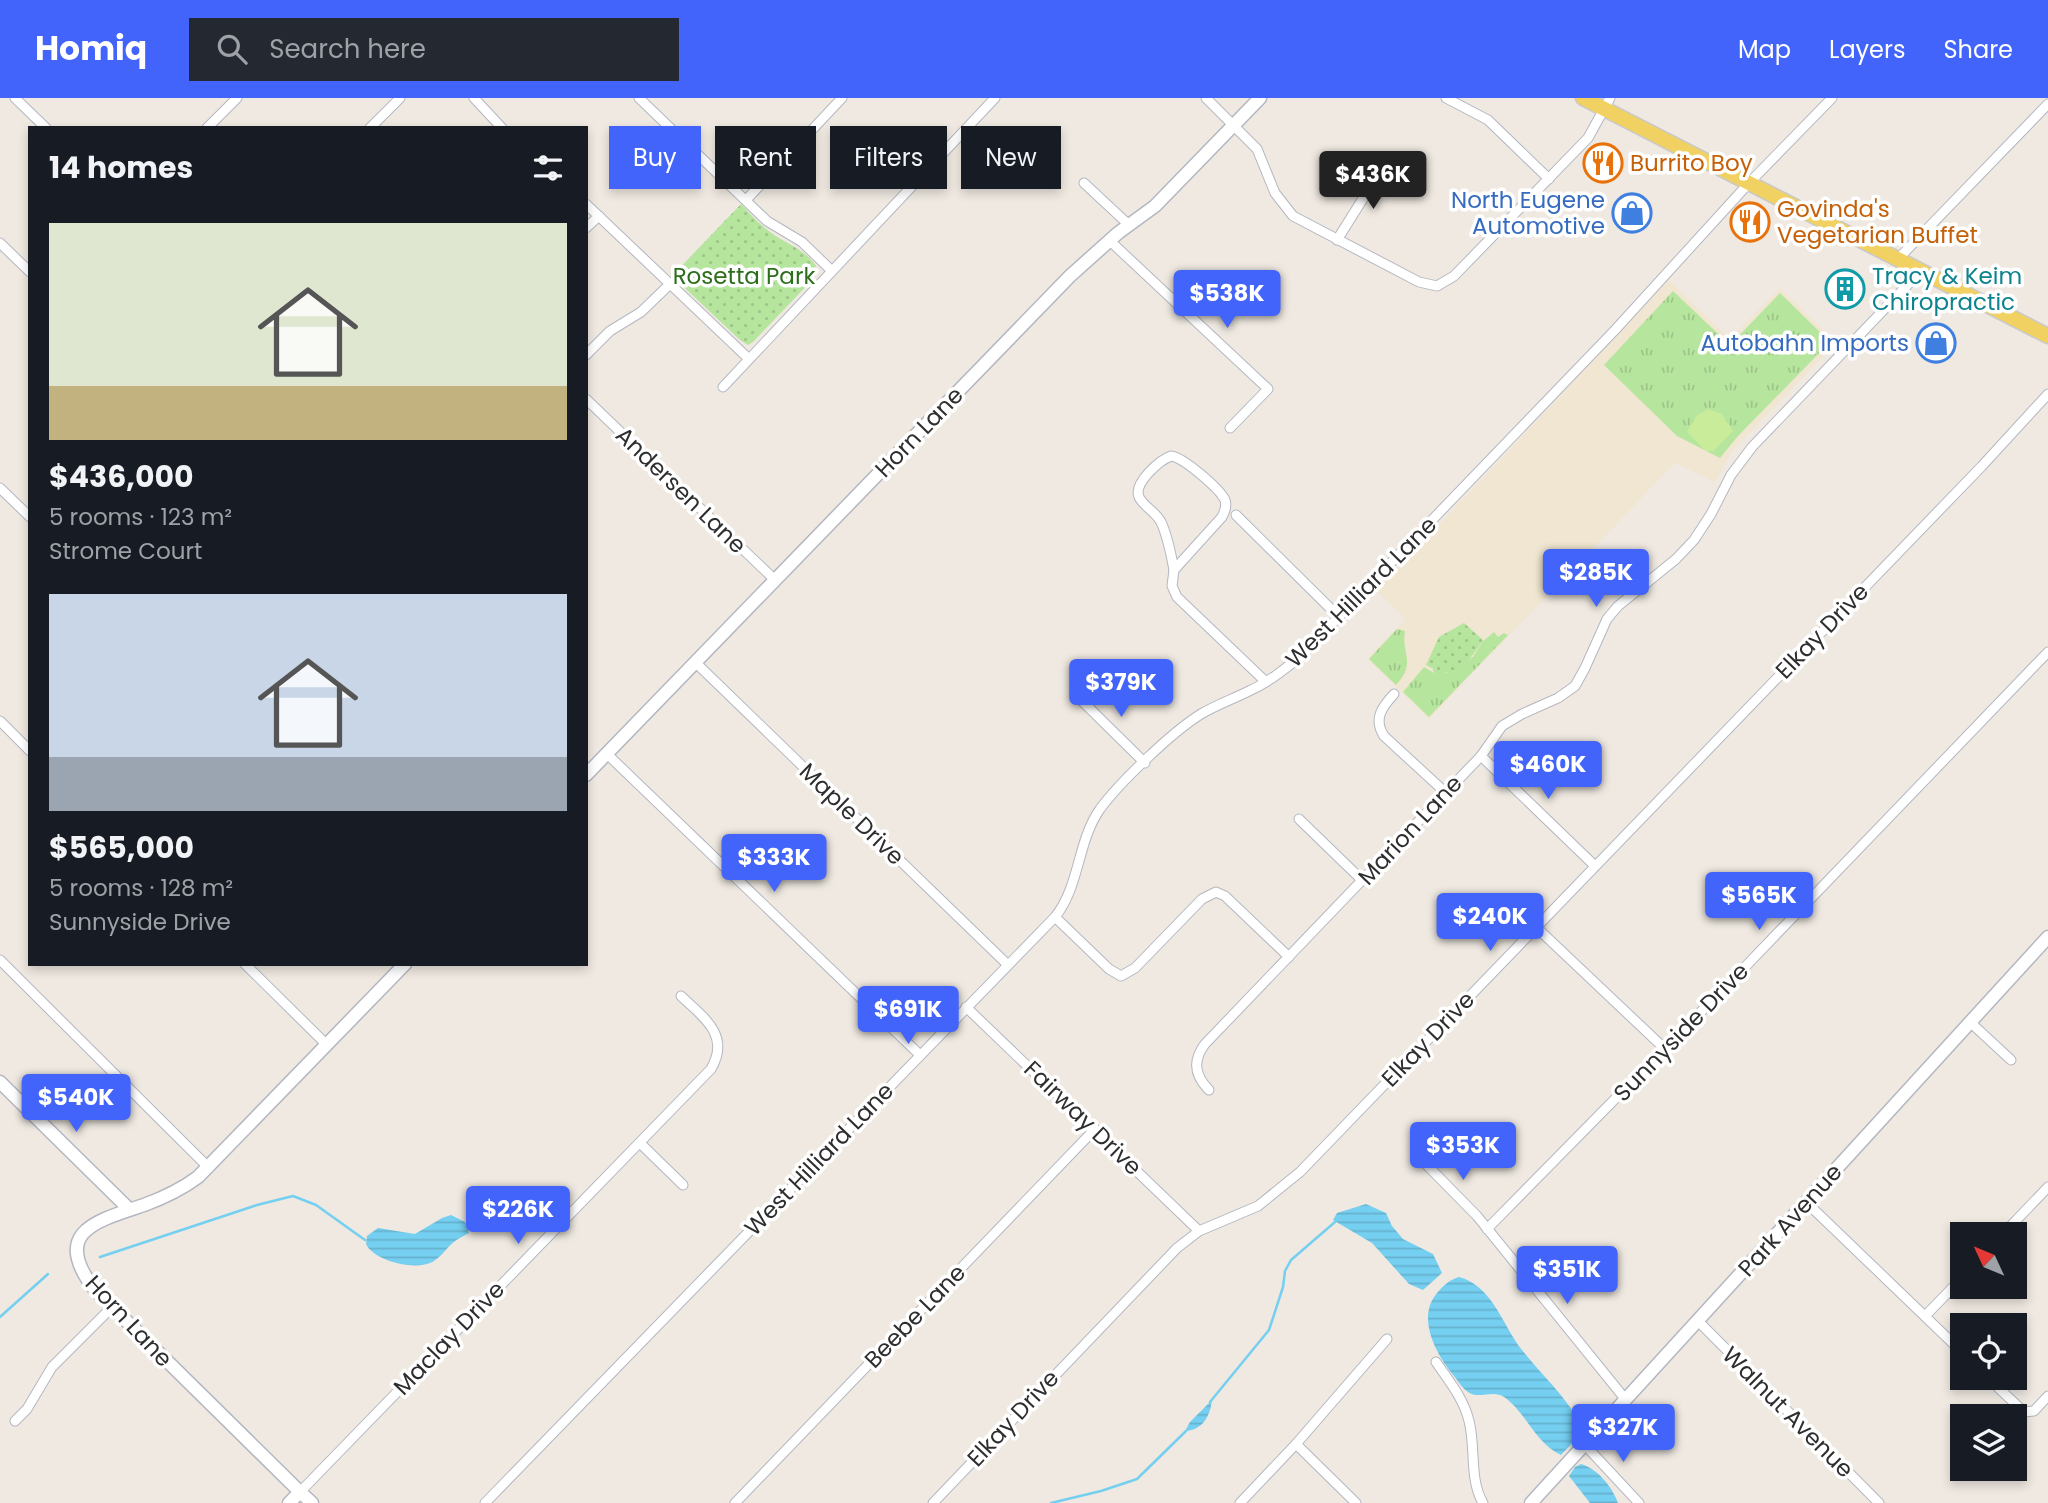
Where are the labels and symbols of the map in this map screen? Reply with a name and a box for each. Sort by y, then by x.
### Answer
restaurant icon: Burrito Boy [1582,142,1624,184]
place label: Burrito Boy [1630,147,1753,179]
pin: $436K [1324,152,1422,211]
place label: North Eugene Automotive [1451,184,1605,242]
shop icon: North Eugene Automotive [1611,192,1653,234]
place label: Govinda's Vegetarian Buffet [1777,193,1978,251]
restaurant icon: Govinda's Vegetarian Buffet [1729,201,1771,243]
park label: Rosetta Park [673,260,815,292]
place label: Tracy & Keim Chiropractic [1872,260,2022,318]
building icon: Tracy & Keim Chiropractic [1824,268,1866,310]
pin: $538K [1178,271,1276,330]
shop icon: Autobahn Imports [1915,322,1957,364]
place label: Autobahn Imports [1700,327,1909,359]
street label: Horn Lane [868,380,970,484]
street label: Andersen Lane [609,419,753,561]
street label: West Hilliard Lane [1278,509,1444,675]
pin: $285K [1547,550,1645,609]
street label: Elkay Drive [1768,576,1876,686]
pin: $379K [1072,660,1170,719]
pin: $460K [1499,742,1597,801]
street label: Maple Drive [792,756,912,872]
street label: Marion Lane [1351,768,1469,892]
pin: $333K [725,834,823,894]
pin: $565K [1710,872,1808,932]
pin: $240K [1441,894,1539,953]
street label: Sunnyside Drive [1606,955,1756,1109]
street label: Elkay Drive [1374,984,1482,1094]
pin: $691K [859,986,957,1046]
street label: Fairway Drive [1017,1054,1149,1182]
pin: $540K [27,1074,125,1134]
street label: West Hilliard Lane [737,1075,901,1243]
pin: $353K [1414,1122,1512,1182]
street label: Park Avenue [1731,1157,1849,1283]
pin: $226K [469,1186,567,1246]
north arrow [1950,1222,2026,1298]
pin: $351K [1518,1246,1616,1306]
street label: Beebe Lane [857,1257,973,1375]
street label: Horn Lane [78,1268,180,1374]
street label: Maclay Drive [386,1274,512,1402]
street label: Walnut Avenue [1715,1339,1861,1485]
street label: Elkay Drive [960,1363,1066,1473]
pin: $327K [1574,1404,1672,1464]

